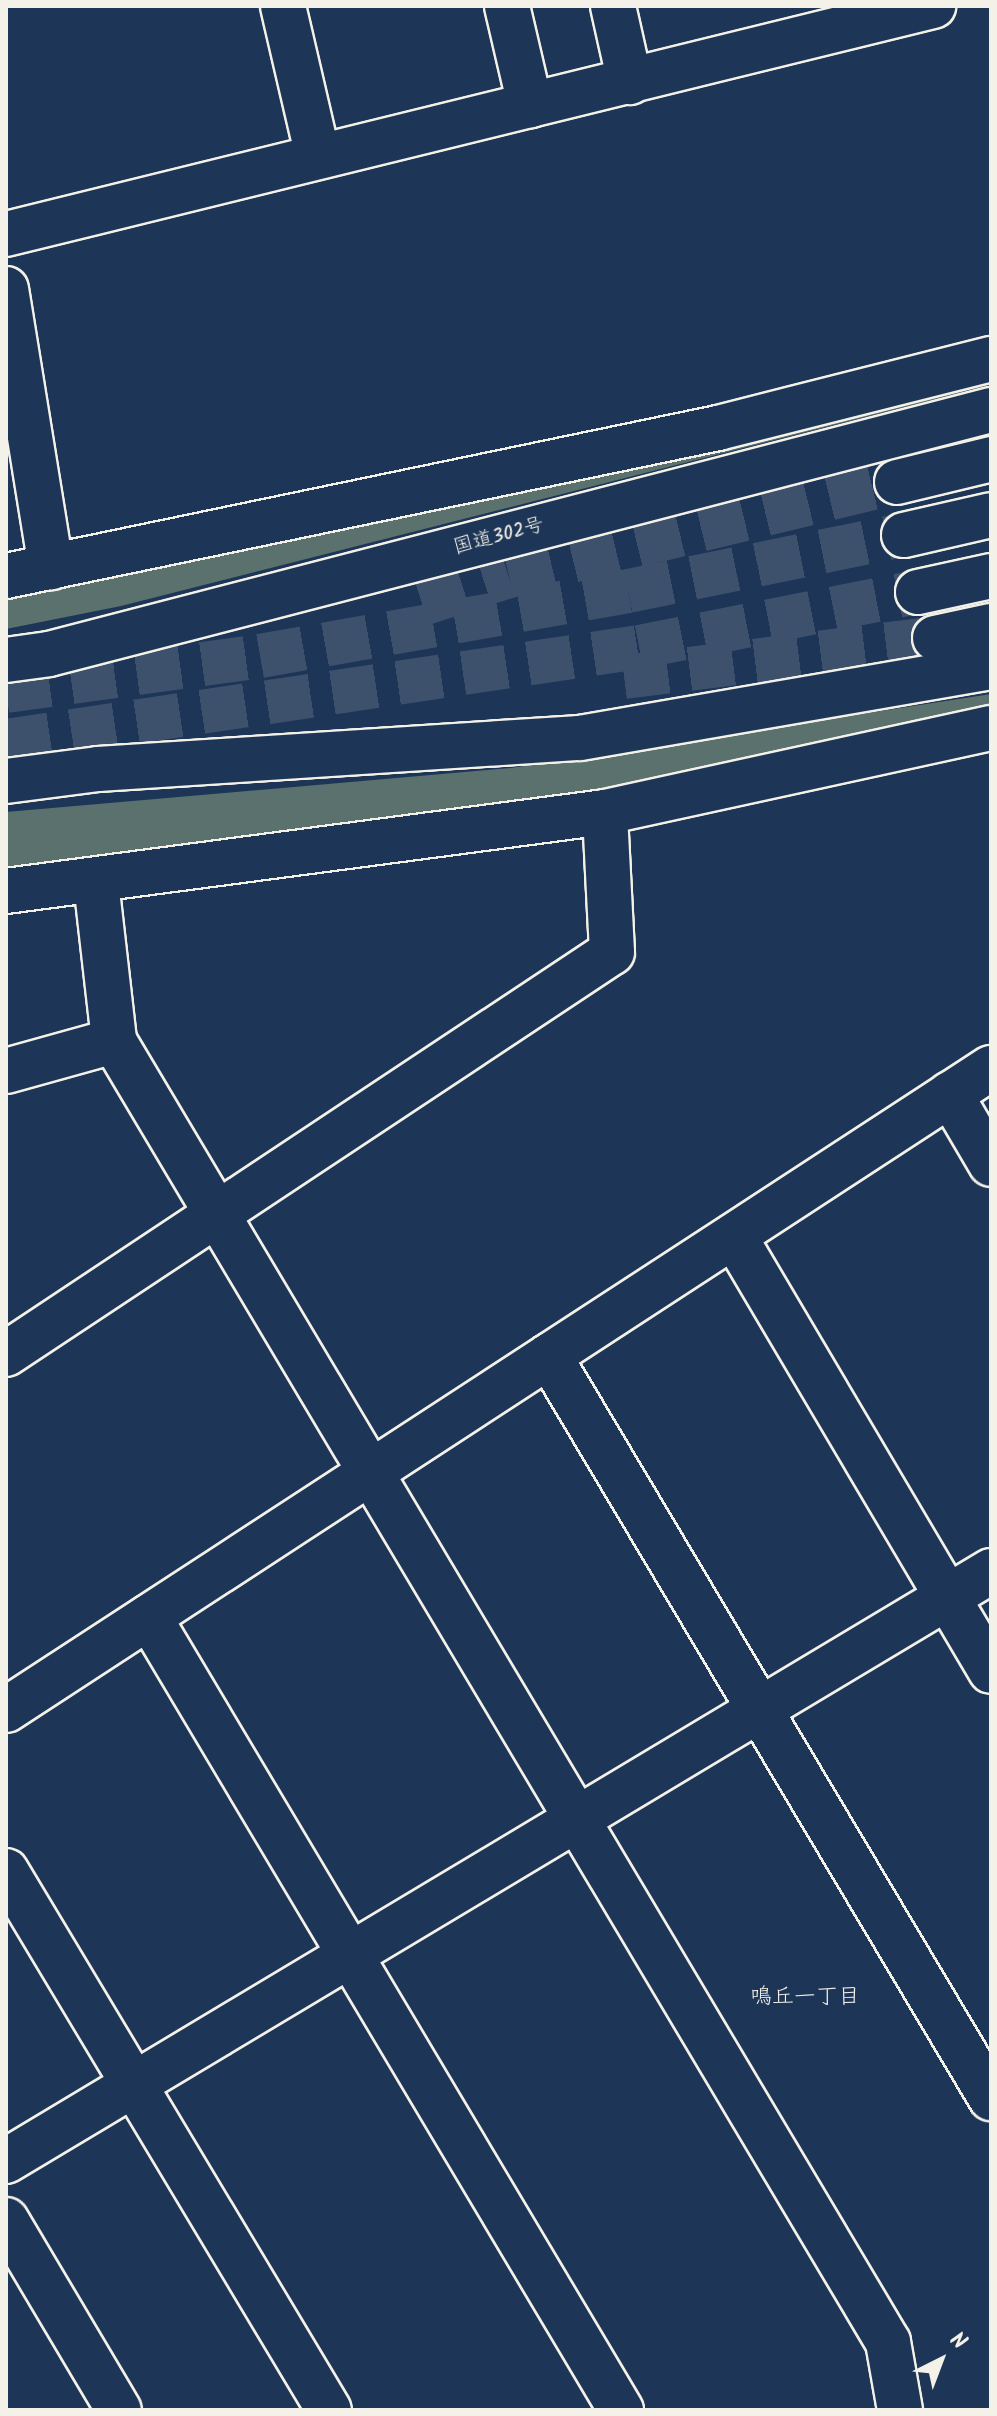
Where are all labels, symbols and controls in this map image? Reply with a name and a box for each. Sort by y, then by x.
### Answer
street label: 国道302号 [451,513,547,561]
district label: 鳴丘一丁目 [750,1985,860,2011]
north arrow [901,2320,981,2400]
text: N [941,2324,974,2359]

